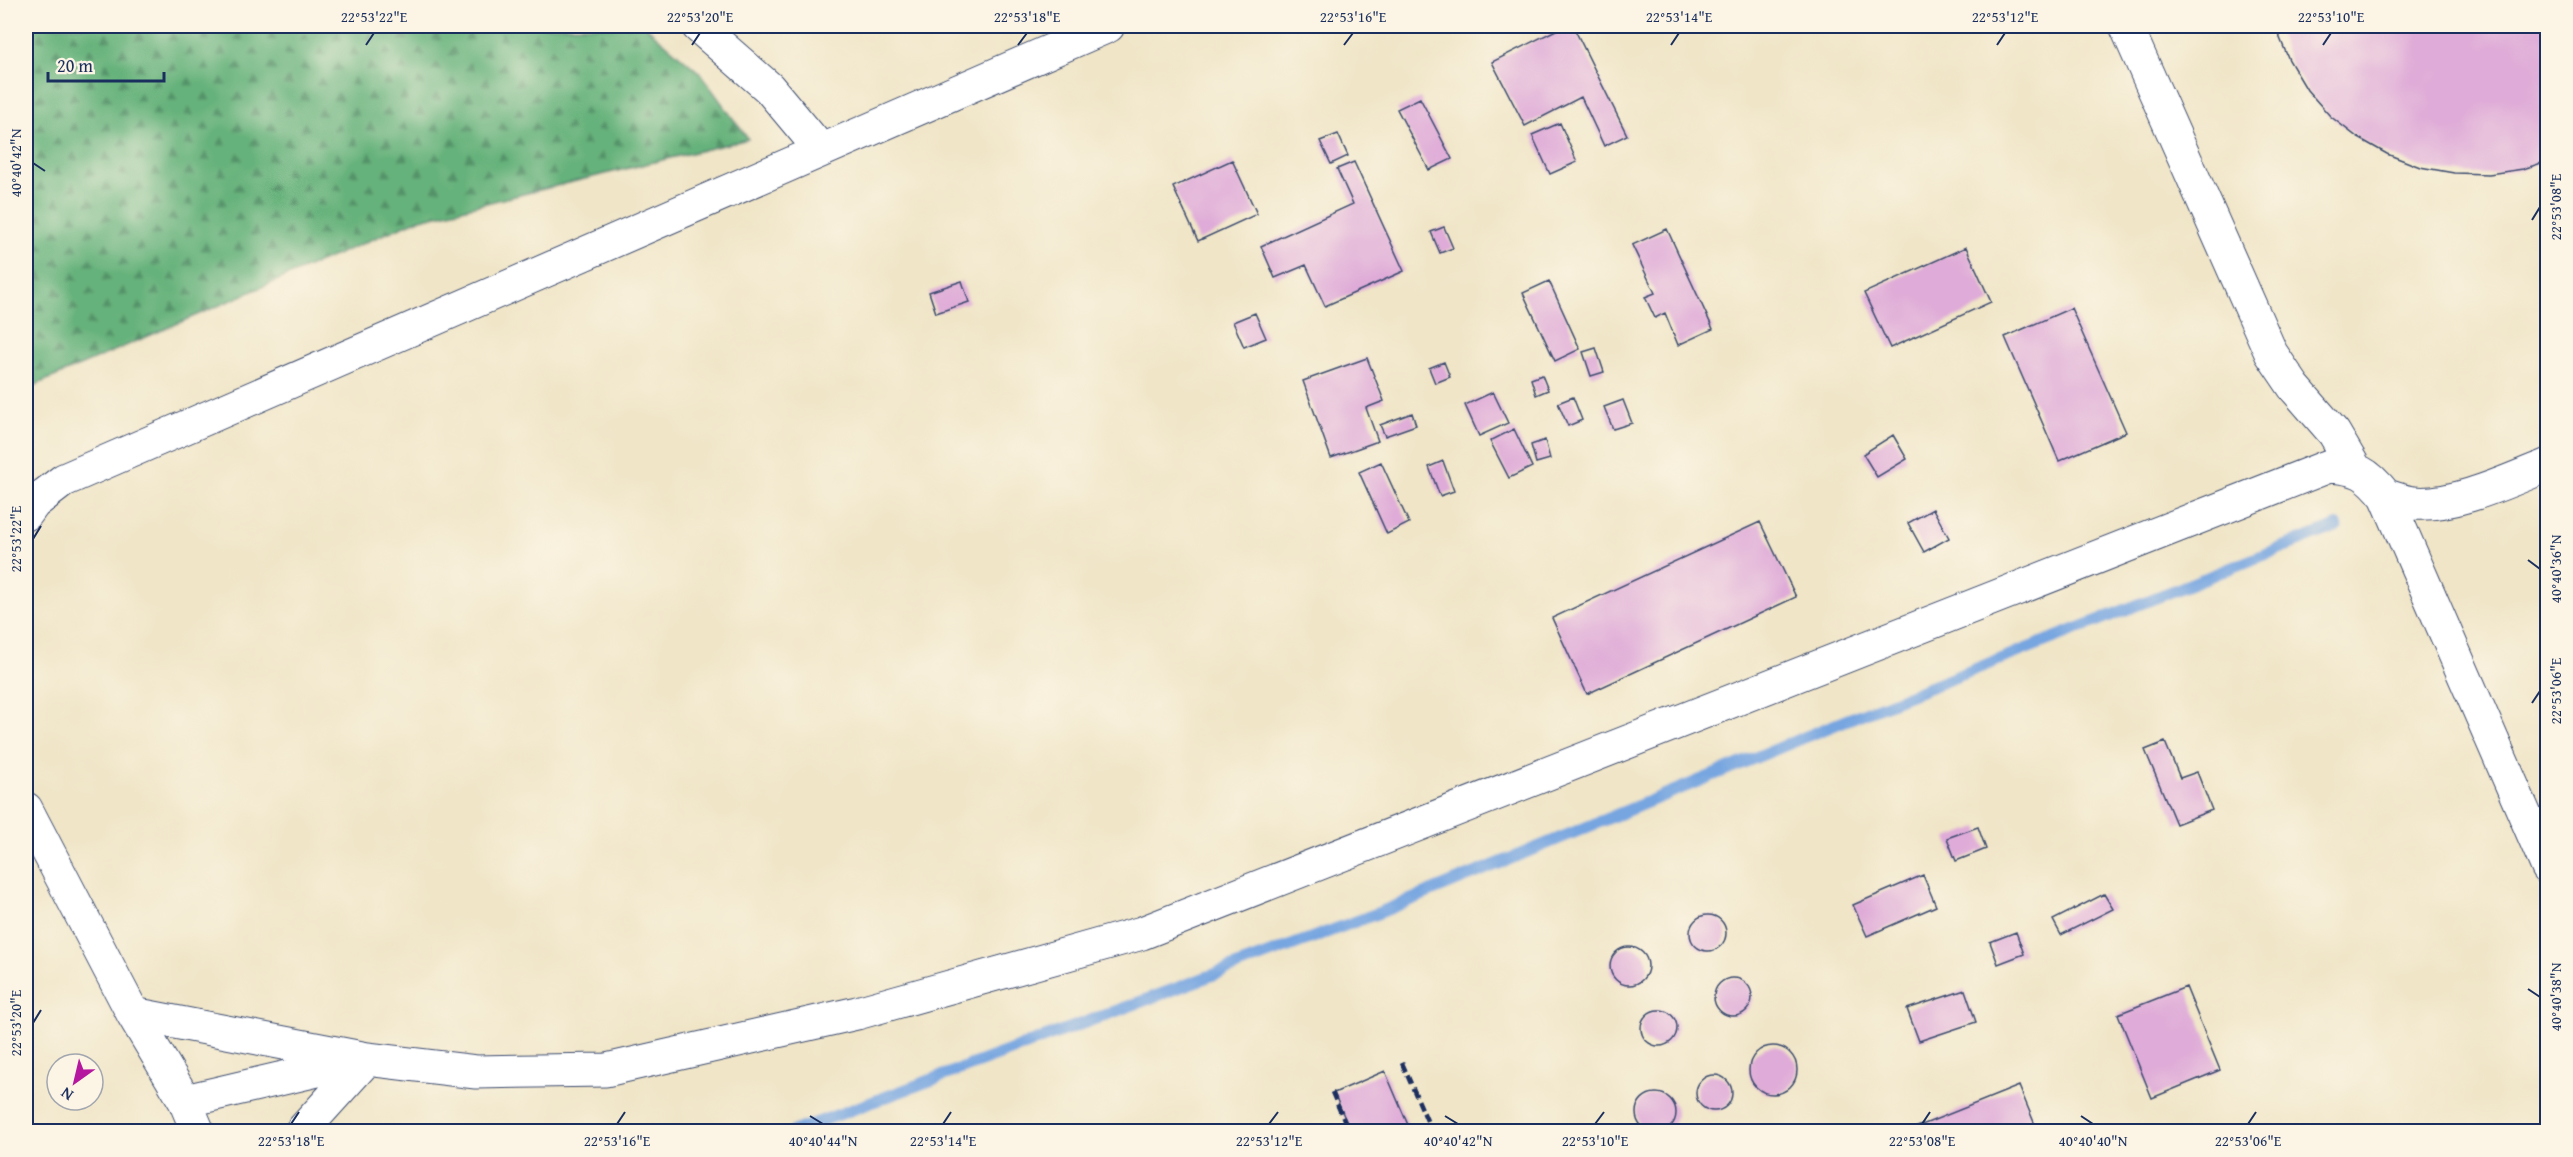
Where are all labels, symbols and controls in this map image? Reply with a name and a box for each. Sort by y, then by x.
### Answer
text: 22°53'22"E [341,6,408,27]
text: 22°53'20"E [667,6,734,27]
text: 22°53'18"E [994,6,1061,27]
text: 22°53'16"E [1320,6,1387,27]
text: 22°53'14"E [1646,6,1713,27]
text: 22°53'12"E [1972,6,2039,27]
text: 22°53'10"E [2298,6,2365,27]
scale bar [48,45,164,83]
text: 20 m [57,52,93,79]
text: 40°40'42"N [5,128,26,197]
text: 22°53'08"E [2545,173,2566,240]
text: 22°53'22"E [5,505,26,572]
text: 40°40'36"N [2545,534,2566,603]
text: 22°53'06"E [2545,657,2566,724]
text: 40°40'38"N [2545,962,2566,1031]
text: 22°53'20"E [5,989,26,1056]
north arrow [45,1052,105,1112]
text: N [55,1081,78,1107]
text: 22°53'18"E [258,1130,325,1151]
text: 22°53'16"E [584,1130,651,1151]
text: 40°40'44"N [789,1130,858,1151]
text: 22°53'14"E [910,1130,977,1151]
text: 22°53'12"E [1236,1130,1303,1151]
text: 40°40'42"N [1424,1130,1493,1151]
text: 22°53'10"E [1562,1130,1629,1151]
text: 22°53'08"E [1889,1130,1956,1151]
text: 40°40'40"N [2059,1130,2128,1151]
text: 22°53'06"E [2215,1130,2282,1151]

